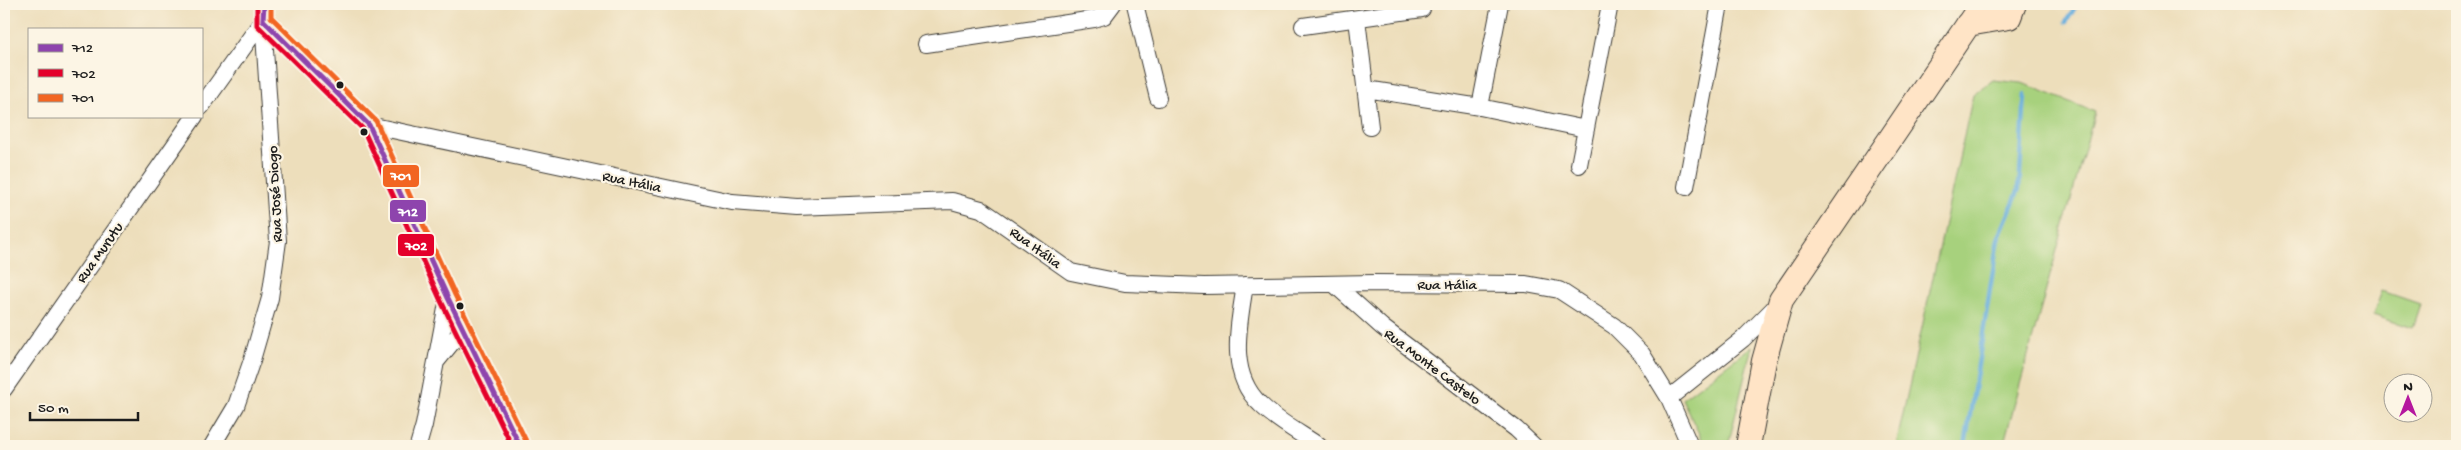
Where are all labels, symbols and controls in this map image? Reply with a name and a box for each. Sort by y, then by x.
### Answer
legend [28,28,202,118]
text: 712 [71,40,93,58]
text: 702 [71,66,96,84]
unlabelled marker [335,80,345,90]
text: 701 [71,90,94,108]
unlabelled marker [359,127,369,137]
street label: Rua José Diogo [264,145,288,243]
line badge: 701 [382,164,420,188]
street label: Rua Itália [601,168,663,198]
text: 701 [390,169,412,186]
line badge: 712 [389,199,427,223]
text: 712 [397,205,418,222]
street label: Rua Murutu [73,219,128,287]
street label: Rua Itália [1005,224,1065,274]
line badge: 702 [397,233,435,257]
text: 702 [404,239,427,256]
street label: Rua Itália [1417,277,1478,295]
unlabelled marker [455,301,465,311]
street label: Rua Monte Castelo [1380,325,1484,410]
north arrow [2384,372,2434,422]
text: N [2403,379,2413,396]
scale bar [30,390,138,422]
text: 50 m [38,400,69,418]

